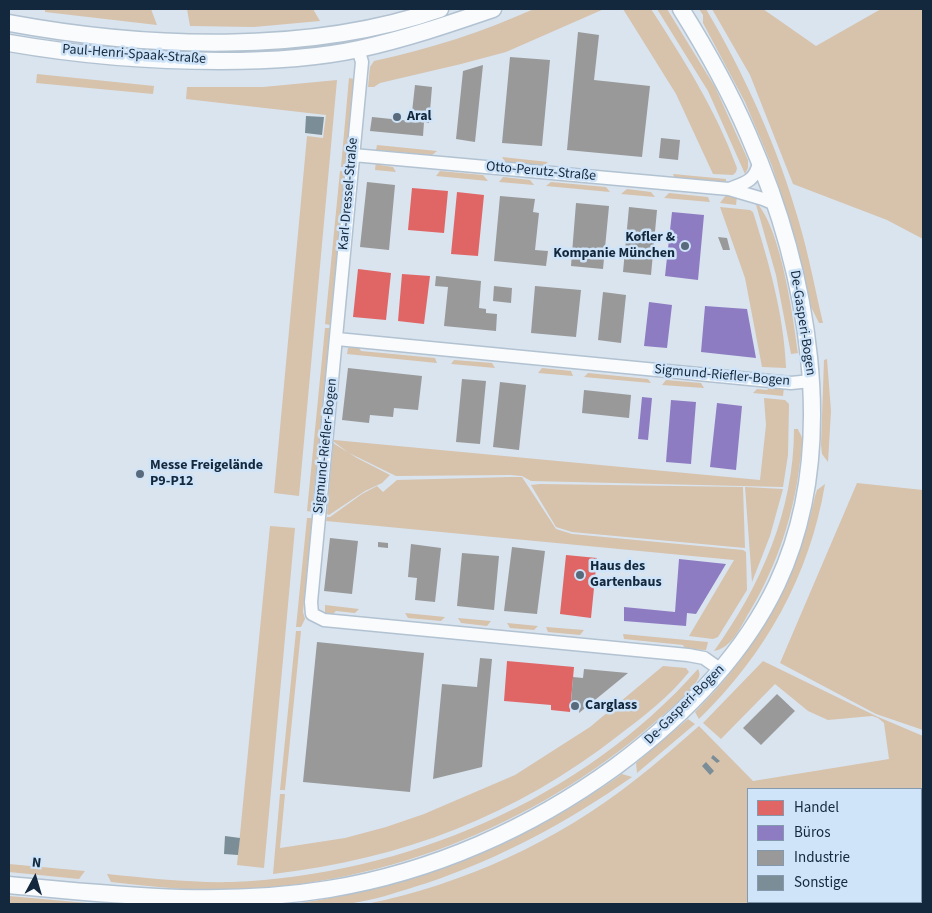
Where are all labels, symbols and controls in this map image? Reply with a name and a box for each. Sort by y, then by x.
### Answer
street label: Paul-Henri-Spaak-Straße [62,42,206,68]
place label: Aral [407,109,432,125]
marker: Aral [391,111,403,123]
street label: Karl-Dressel-Straße [336,137,362,251]
street label: Otto-Perutz-Straße [485,159,597,185]
place label: Kofler & Kompanie München [553,230,675,262]
marker: Kofler & Kompanie München [679,240,691,252]
street label: De-Gasperi-Bogen [785,269,819,377]
street label: Sigmund-Riefler-Bogen [653,362,791,390]
street label: Sigmund-Riefler-Bogen [311,377,341,515]
place label: Messe Freigelände P9-P12 [150,458,263,491]
marker: Messe Freigelände P9-P12 [134,468,146,480]
place label: Haus des Gartenbaus [590,559,662,592]
marker: Haus des Gartenbaus [574,569,586,581]
street label: De-Gasperi-Bogen [641,661,729,749]
place label: Carglass [585,698,637,714]
marker: Carglass [569,700,581,712]
legend [747,788,922,903]
text: Handel [794,797,839,818]
text: Büros [794,822,830,843]
text: Industrie [794,847,850,868]
north arrow [10,853,60,903]
text: N [31,853,42,874]
text: Sonstige [794,872,848,893]

